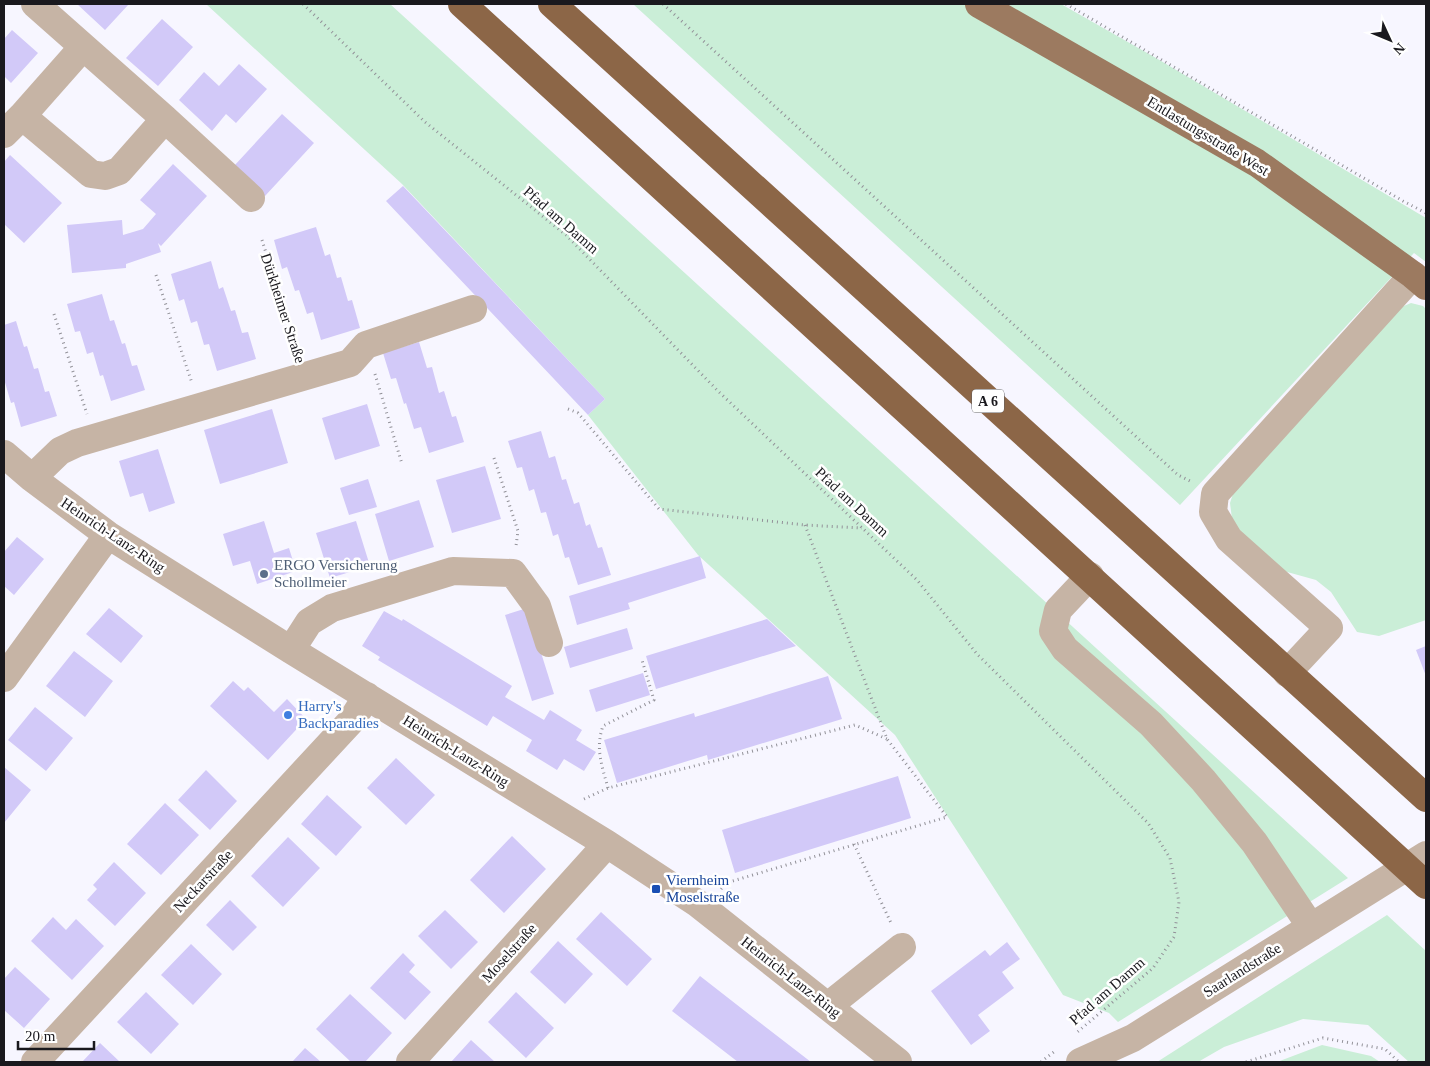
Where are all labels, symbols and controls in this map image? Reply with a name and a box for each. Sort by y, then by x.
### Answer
north arrow [1365,15,1415,65]
text: N [1390,40,1408,58]
street label: Entlastungsstraße West [1144,93,1272,179]
street label: Pfad am Damm [520,183,602,257]
street label: Dürkheimer Straße [258,251,308,365]
road number: A 6 [972,390,1004,412]
street label: Pfad am Damm [812,464,892,540]
street label: Heinrich-Lanz-Ring [58,494,168,576]
place label: ERGO Versicherung Schollmeier [274,557,398,590]
marker: ERGO Versicherung Schollmeier [258,568,270,580]
place label: Harry's Backparadies [298,698,379,731]
marker: Harry's Backparadies [282,709,294,721]
street label: Heinrich-Lanz-Ring [400,712,512,790]
street label: Neckarstraße [170,846,236,915]
place label: Viernheim Moselstraße [666,872,740,905]
marker: Viernheim Moselstraße [650,883,662,895]
street label: Moselstraße [479,920,540,986]
street label: Heinrich-Lanz-Ring [738,933,844,1021]
street label: Saarlandstraße [1200,940,1284,1000]
street label: Pfad am Damm [1066,954,1148,1028]
scale bar [18,1018,94,1050]
text: 20 m [25,1028,56,1044]

